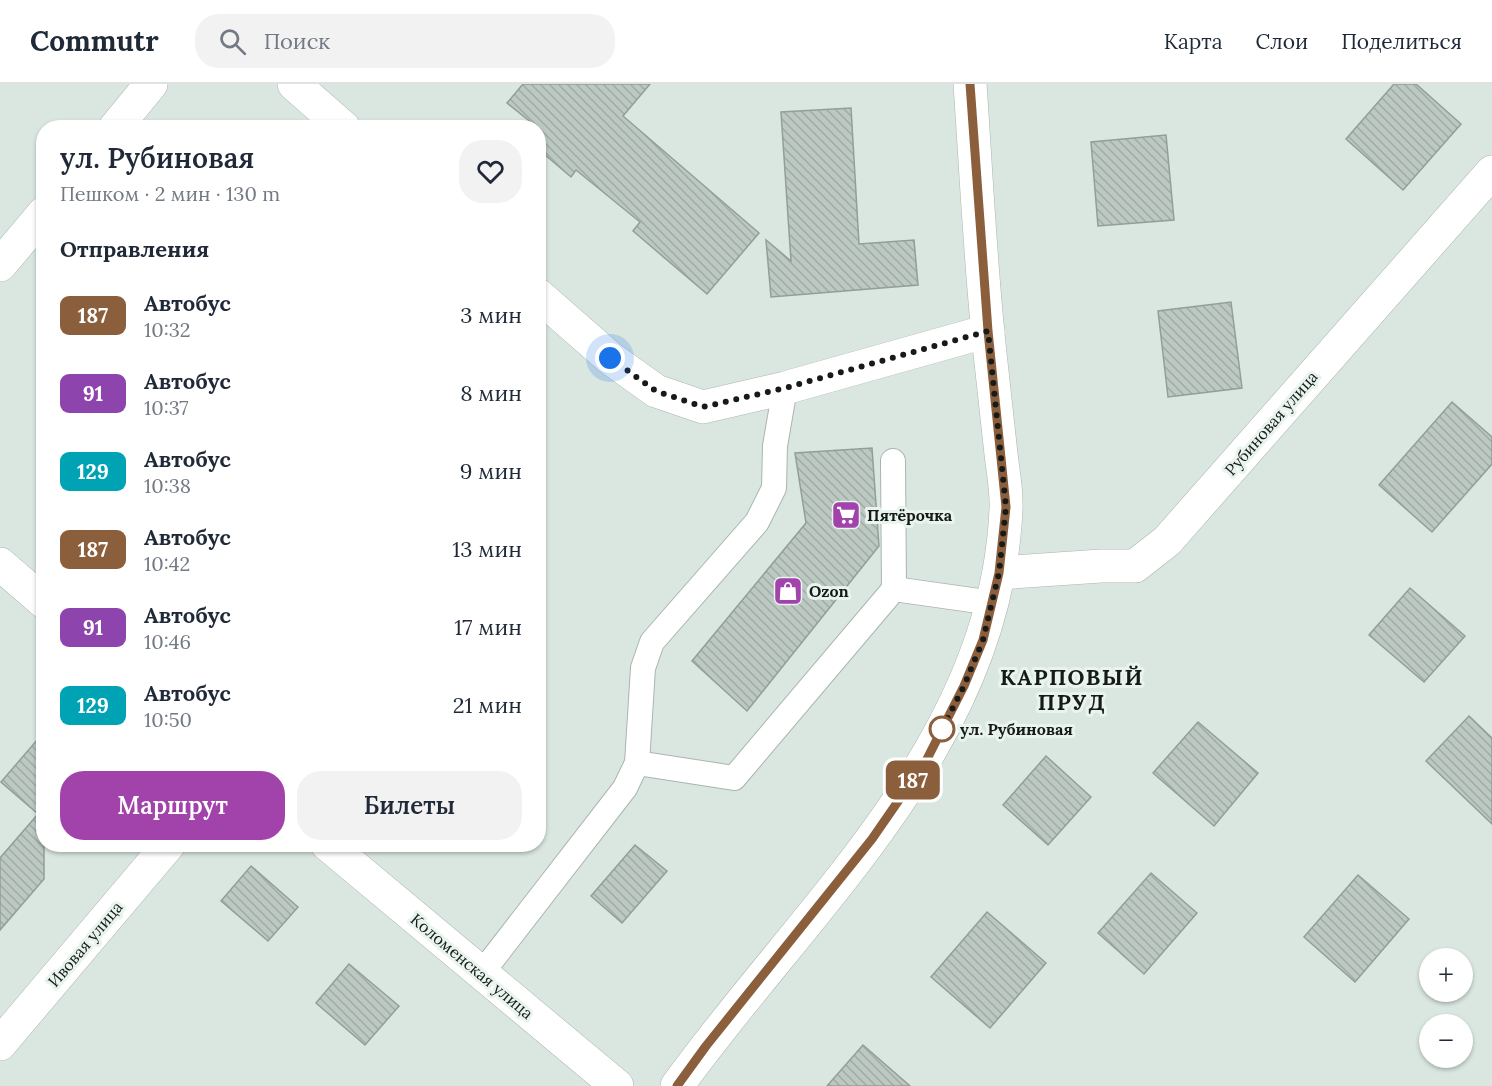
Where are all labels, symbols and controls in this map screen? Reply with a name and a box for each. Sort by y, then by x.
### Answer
search box [195,14,615,68]
text: Commutr [30,23,159,59]
icon: search [216,25,249,58]
text: Поиск [264,27,330,55]
text: Карта [1164,28,1223,55]
text: Слои [1256,28,1308,55]
text: Поделиться [1341,28,1462,55]
text: ул. Рубиновая [60,140,254,176]
button: heart [459,140,522,203]
text: Пешком · 2 мин · 130 m [60,181,280,206]
text: Отправления [60,235,209,263]
text: Автобус [144,289,231,317]
text: 3 мин [460,301,522,329]
text: 187 [78,302,108,329]
text: 10:32 [144,317,191,342]
your location [595,343,625,373]
text: Автобус [144,367,231,395]
street label: Рубиновая улица [1220,367,1322,479]
text: 8 мин [460,379,522,407]
text: 91 [83,380,103,407]
text: 10:37 [144,395,189,420]
text: Автобус [144,445,231,473]
text: 9 мин [460,457,522,485]
text: 129 [77,458,109,485]
text: 10:38 [144,473,191,498]
supermarket icon: Пятёрочка [830,499,862,531]
place label: Пятёрочка [867,505,953,525]
text: Автобус [144,523,231,551]
text: 13 мин [452,535,522,563]
text: 187 [78,536,108,563]
text: 10:42 [144,551,190,576]
shop icon: Ozon [772,575,804,607]
place label: Ozon [809,581,849,601]
text: Автобус [144,601,231,629]
text: 17 мин [454,613,522,641]
text: 91 [83,614,103,641]
text: 10:46 [144,629,191,654]
district label: КАРПОВЫЙ ПРУД [1000,663,1144,716]
text: Автобус [144,679,231,707]
text: 21 мин [453,691,522,719]
text: 129 [77,692,109,719]
text: 10:50 [144,707,192,732]
marker: ул. Рубиновая [929,716,955,742]
place label: ул. Рубиновая [960,719,1073,739]
line badge: 187 [878,760,948,800]
text: 187 [898,767,928,794]
button: Маршрут [60,771,285,840]
button: Билеты [297,771,522,840]
street label: Ивовая улица [43,897,127,991]
street label: Коломенская улица [407,909,537,1023]
map controls [1419,948,1473,1068]
button: + [1419,948,1473,1002]
button: − [1419,1014,1473,1068]

